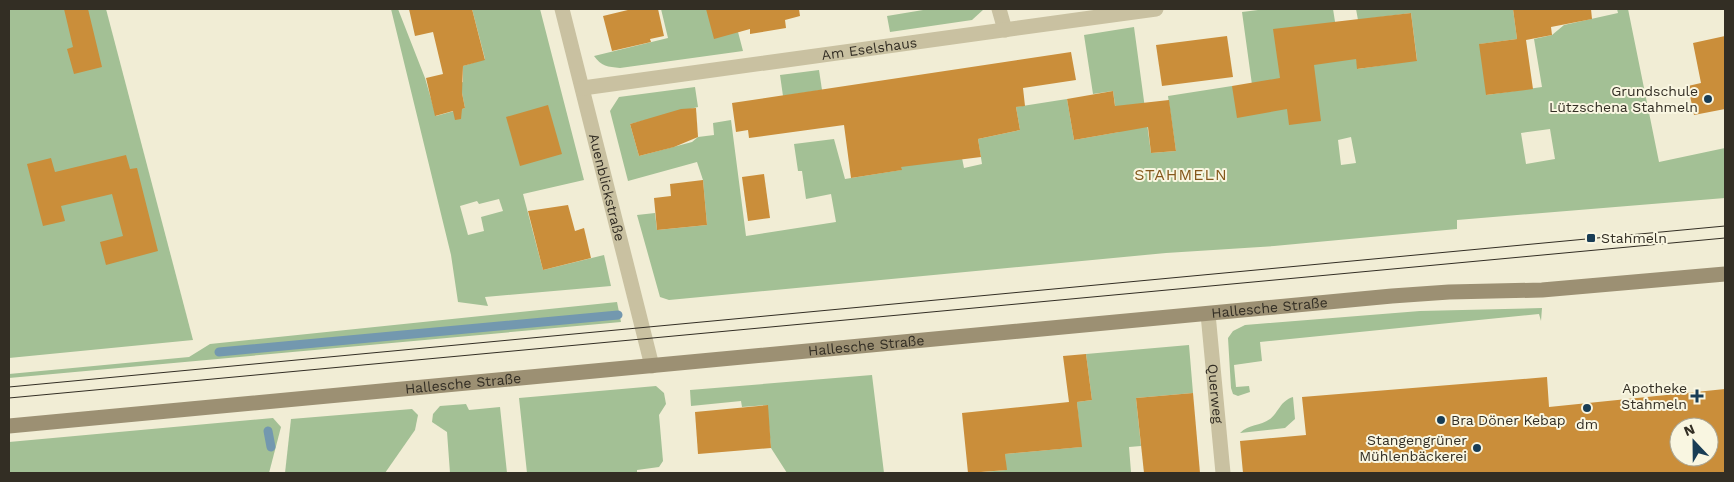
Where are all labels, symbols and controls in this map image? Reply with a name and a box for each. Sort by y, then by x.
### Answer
street label: Am Eselshaus [821,34,918,63]
place label: Grundschule Lützschena Stahmeln [1549,83,1698,115]
marker: Grundschule Lützschena Stahmeln [1702,93,1714,105]
street label: Auenblickstraße [586,132,628,243]
district label: STAHMELN [1134,165,1228,184]
place label: Stahmeln [1601,230,1667,246]
marker: Stahmeln [1585,232,1597,244]
street label: Hallesche Straße [1211,294,1328,321]
street label: Hallesche Straße [807,332,925,359]
street label: Querweg [1205,363,1226,425]
street label: Hallesche Straße [404,370,522,397]
place label: Apotheke Stahmeln [1621,380,1687,412]
marker: Apotheke Stahmeln [1691,390,1703,402]
marker: dm [1581,402,1593,414]
place label: Bra Döner Kebap [1451,412,1566,428]
marker: Bra Döner Kebap [1435,414,1447,426]
place label: dm [1576,416,1598,432]
north arrow [1669,417,1719,467]
text: N [1681,421,1697,439]
place label: Stangengrüner Mühlenbäckerei [1359,432,1467,464]
marker: Stangengrüner Mühlenbäckerei [1471,442,1483,454]

